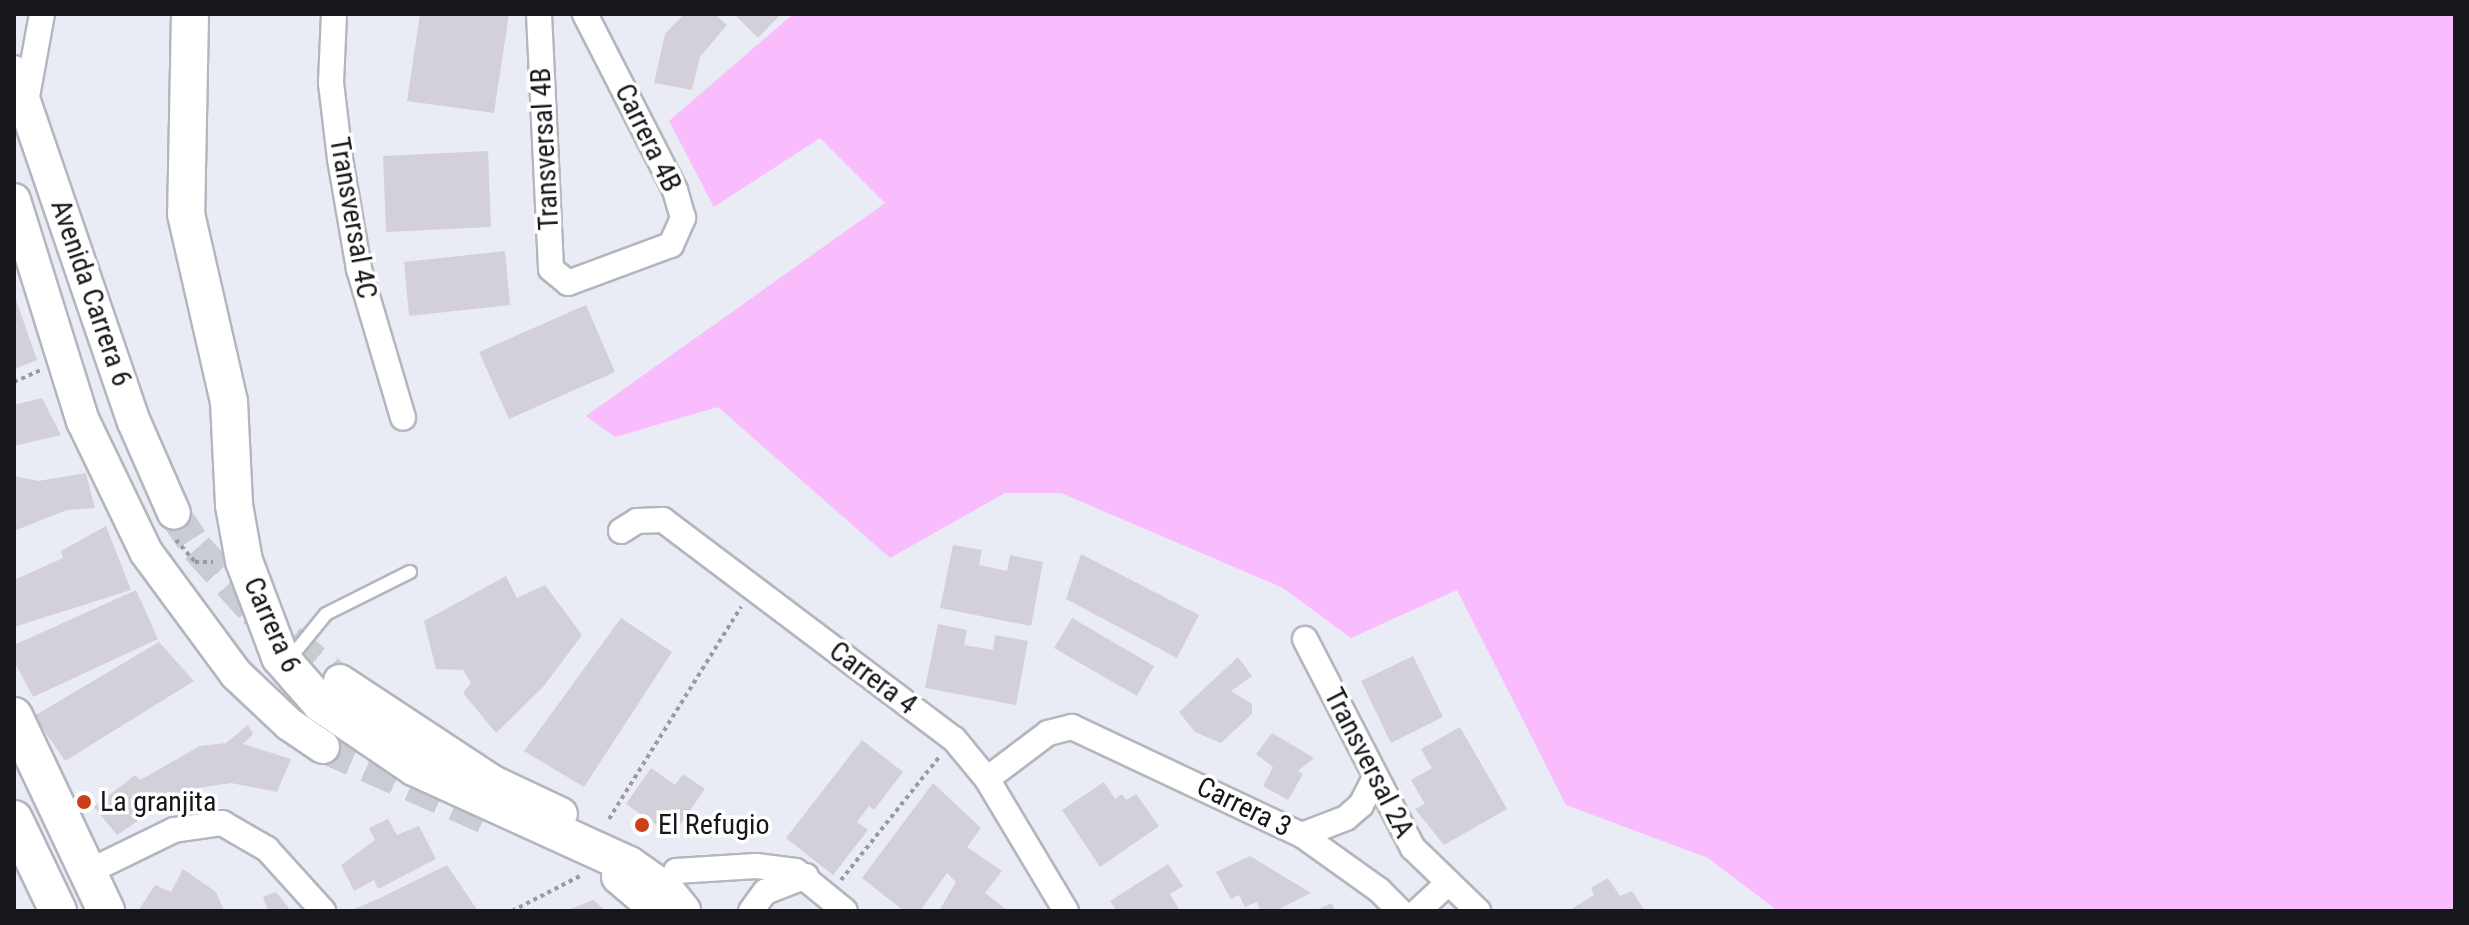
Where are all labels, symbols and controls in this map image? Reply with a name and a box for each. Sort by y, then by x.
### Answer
street label: Transversal 4B [524,67,566,231]
street label: Carrera 4B [607,78,689,198]
street label: Transversal 4C [322,135,384,301]
street label: Avenida Carrera 6 [43,195,139,391]
street label: Carrera 6 [236,572,308,678]
street label: Carrera 4 [823,634,923,722]
street label: Transversal 2A [1317,682,1421,844]
street label: Carrera 3 [1191,770,1297,844]
place label: La granjita [100,785,216,819]
marker: La granjita [75,793,93,811]
place label: El Refugio [658,808,769,842]
marker: El Refugio [633,816,651,834]

